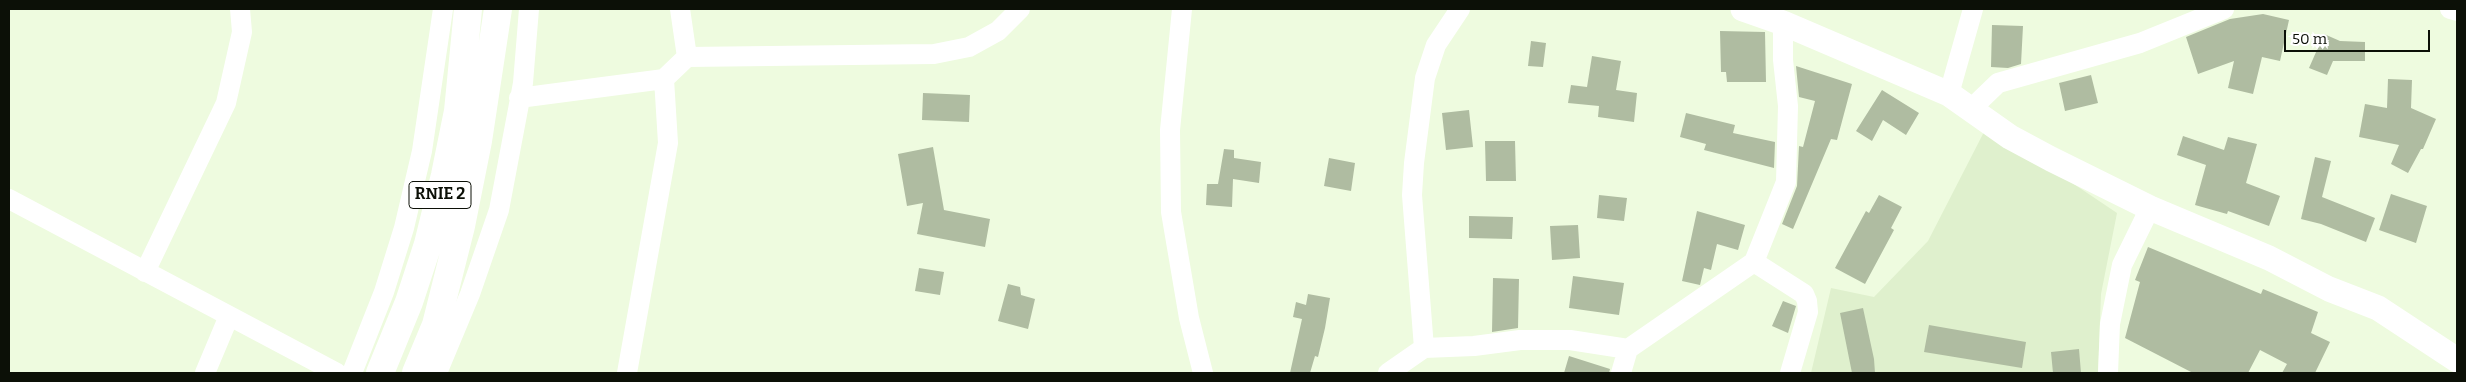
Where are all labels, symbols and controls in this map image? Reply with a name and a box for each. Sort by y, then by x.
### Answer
scale bar [2286,20,2432,52]
text: 50 m [2292,30,2327,48]
road number: RNIE 2 [409,182,471,208]

